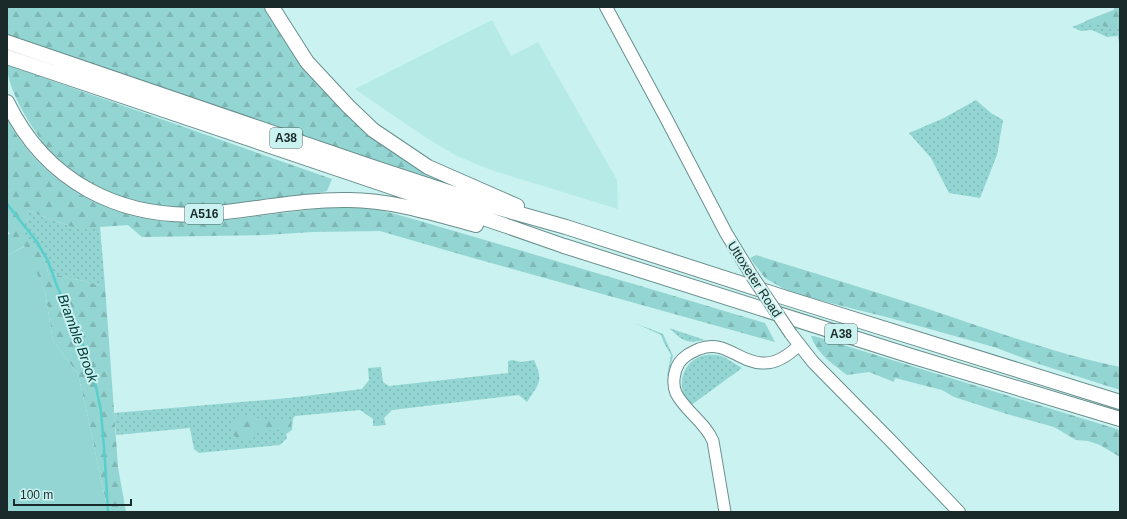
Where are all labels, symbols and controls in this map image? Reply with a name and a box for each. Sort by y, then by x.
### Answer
road number: A38 [270,128,302,148]
road number: A516 [185,204,223,224]
street label: Uttoxeter Road [724,239,785,320]
water label: Bramble Brook [55,292,102,385]
road number: A38 [825,324,857,344]
scale bar [14,481,131,507]
text: 100 m [20,488,53,502]

